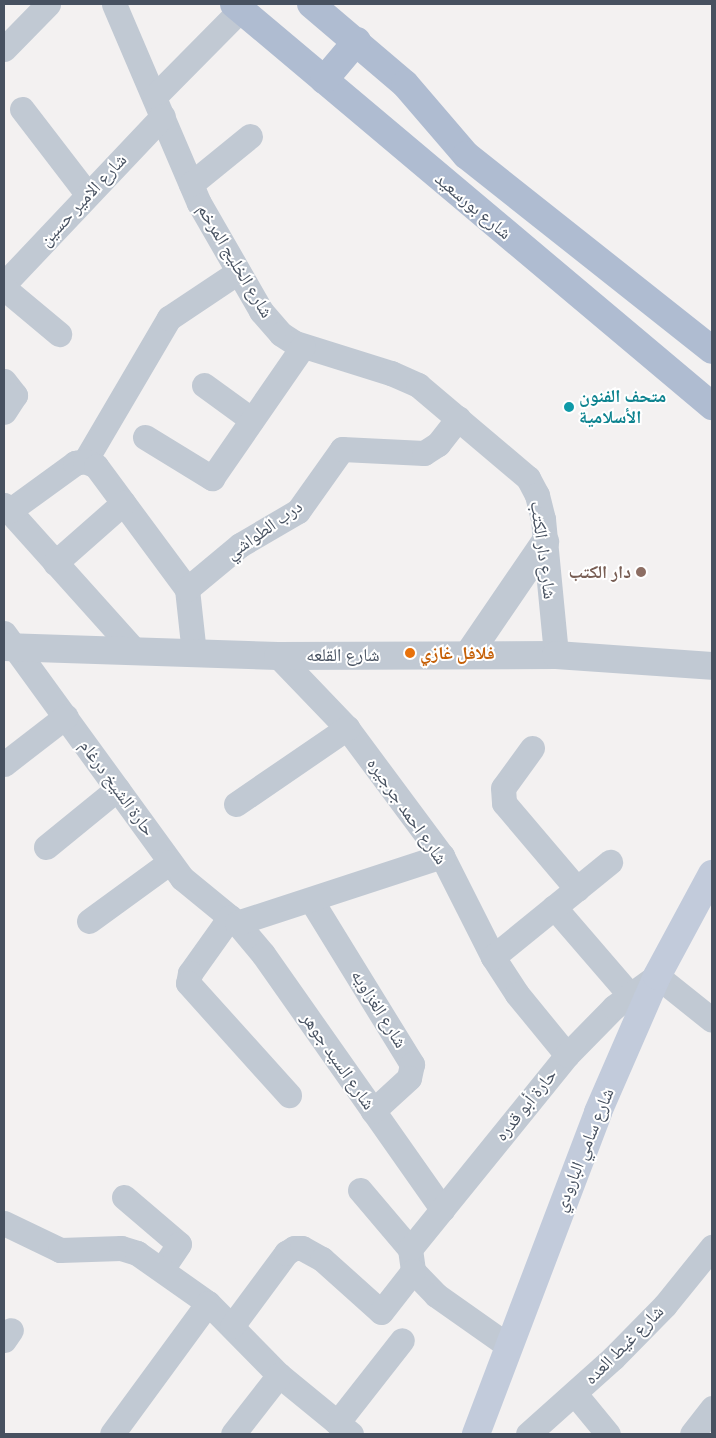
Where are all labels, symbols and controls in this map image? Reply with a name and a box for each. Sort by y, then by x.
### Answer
street label: شارع الامير حسين [35,149,131,251]
street label: شارع بورسعيد [430,168,516,244]
street label: شارع الخليج المرخم [192,200,278,322]
place label: متحف الفنون الأسلامية [579,386,666,428]
marker: متحف الفنون الأسلامية [563,401,575,413]
street label: درب الطواشي [221,496,307,564]
street label: شارع دار الكتب [525,500,561,600]
place label: دار الكتب [569,561,631,583]
marker: دار الكتب [635,566,647,578]
place label: فلافل غازي [420,642,495,664]
street label: شارع القلعه [306,644,380,666]
marker: فلافل غازي [404,647,416,659]
street label: حارة الشيخ درغام [75,736,159,840]
street label: شارع احمد جرجيره [362,753,452,869]
street label: شارع الغزاويه [346,966,412,1052]
street label: شارع السيد جوهر [297,1008,379,1114]
street label: حارة أبو قدره [490,1065,562,1145]
street label: شارع سامي البارودي [549,1085,619,1215]
street label: شارع غيط العده [580,1301,668,1389]

